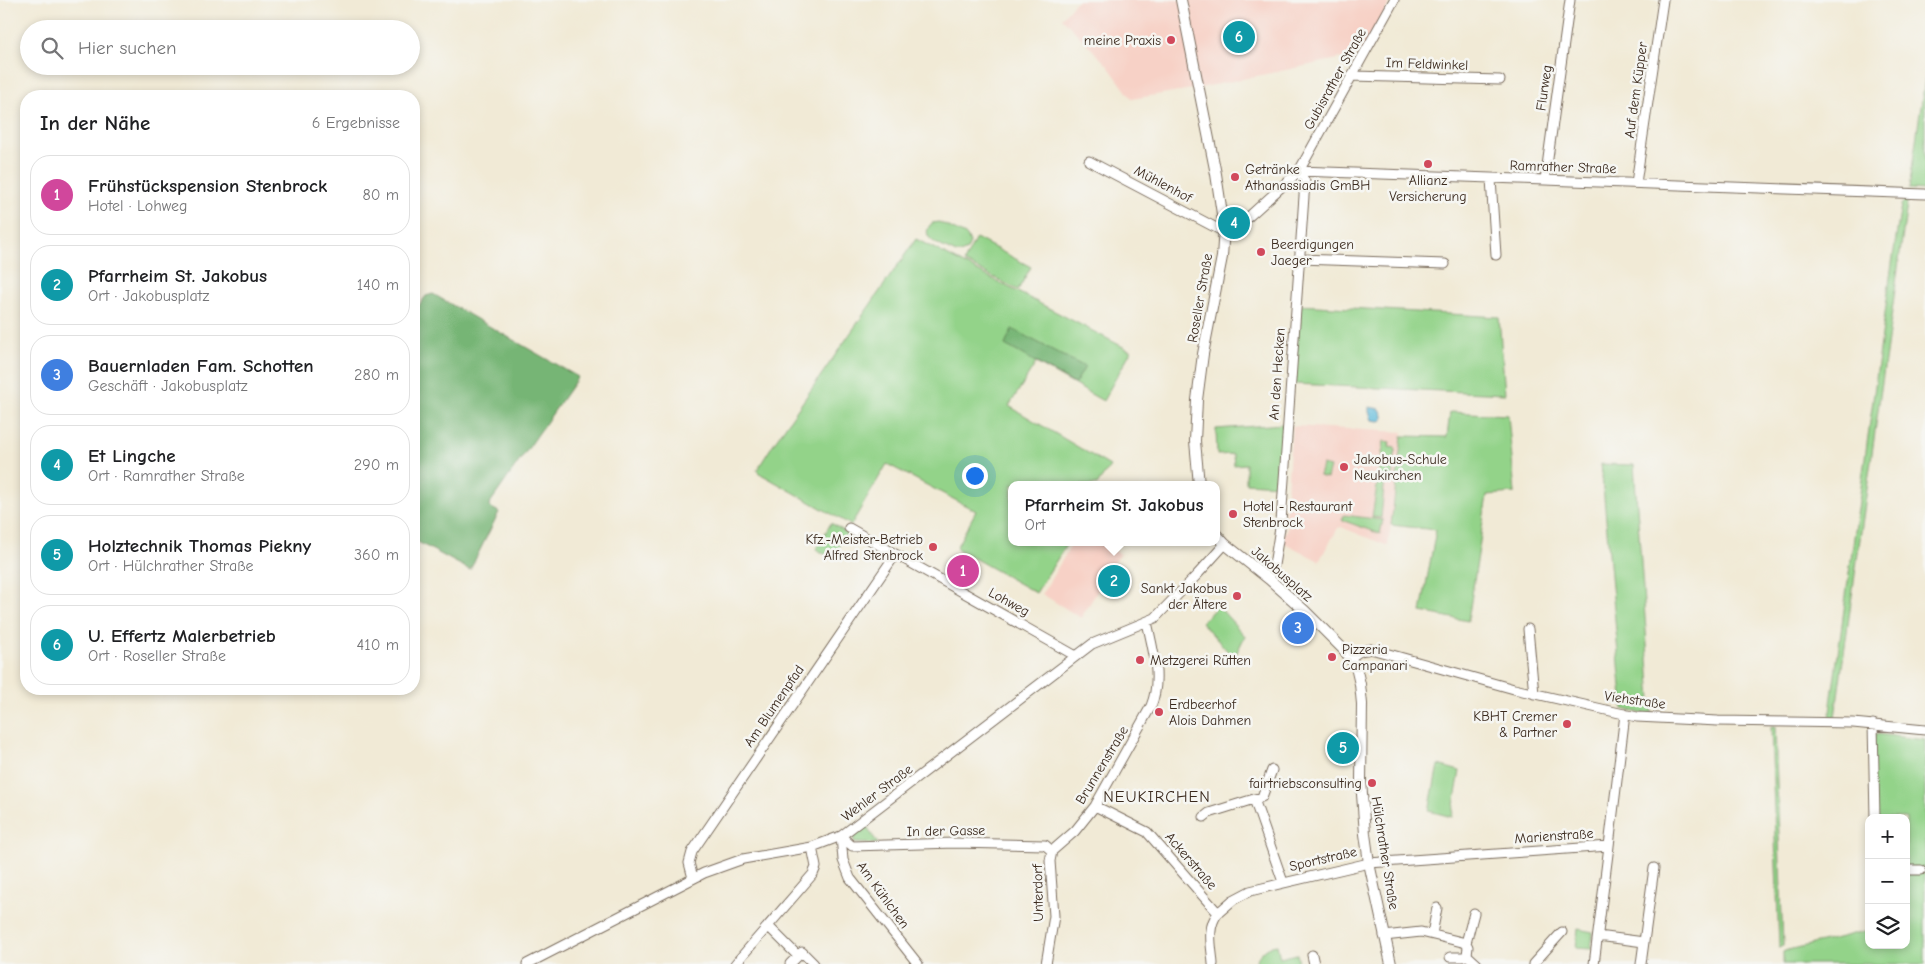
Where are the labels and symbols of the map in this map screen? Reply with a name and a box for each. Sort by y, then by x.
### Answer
pin: 6 [1223,18,1255,56]
street label: Gubisrather Straße [1300,25,1370,133]
place label: meine Praxis [1084,32,1161,49]
marker: meine Praxis [1165,34,1177,46]
street label: Auf dem Küpper [1621,40,1651,139]
street label: Im Feldwinkel [1386,54,1468,74]
street label: Flurweg [1532,64,1556,112]
street label: Ramrather Straße [1509,157,1617,177]
marker: Allianz Versicherung [1422,158,1434,170]
place label: Getränke Athanassiadis GmBH [1245,161,1370,194]
street label: Mühlenhof [1131,162,1196,207]
marker: Getränke Athanassiadis GmBH [1229,171,1241,183]
place label: Allianz Versicherung [1389,172,1467,205]
pin: 4 [1218,204,1250,242]
place label: Beerdigungen Jaeger [1271,236,1354,269]
marker: Beerdigungen Jaeger [1255,246,1267,258]
street label: Roseller Straße [1184,252,1216,344]
street label: An den Hecken [1265,327,1289,421]
place label: Jakobus-Schule Neukirchen [1354,451,1447,484]
marker: Jakobus-Schule Neukirchen [1338,461,1350,473]
your location [962,463,988,489]
place label: Hotel - Restaurant Stenbrock [1243,498,1353,531]
marker: Hotel - Restaurant Stenbrock [1227,508,1239,520]
place label: Kfz.-Meister-Betrieb Alfred Stenbrock [805,531,923,564]
marker: Kfz.-Meister-Betrieb Alfred Stenbrock [927,541,939,553]
street label: Jakobusplatz [1248,543,1316,605]
pin: 1 [947,552,979,590]
pin: 2 [1098,562,1130,600]
place label: Sankt Jakobus der Ältere [1141,580,1227,613]
street label: Lohweg [986,584,1032,620]
marker: Sankt Jakobus der Ältere [1231,590,1243,602]
pin: 3 [1282,609,1314,647]
place label: Pizzeria Campanari [1342,641,1408,674]
marker: Pizzeria Campanari [1326,651,1338,663]
place label: Metzgerei Rütten [1150,652,1251,669]
marker: Metzgerei Rütten [1134,654,1146,666]
street label: Am Blumenpfad [740,662,808,750]
street label: Viehstraße [1603,687,1667,713]
place label: Erdbeerhof Alois Dahmen [1169,696,1251,729]
marker: Erdbeerhof Alois Dahmen [1153,706,1165,718]
place label: KBHT Cremer & Partner [1473,708,1557,741]
marker: KBHT Cremer & Partner [1561,718,1573,730]
street label: Brunnenstraße [1072,723,1132,807]
pin: 5 [1327,729,1359,767]
street label: Wehler Straße [838,761,916,825]
place label: fairtriebsconsulting [1248,775,1362,792]
marker: fairtriebsconsulting [1366,777,1378,789]
district label: NEUKIRCHEN [1103,788,1211,806]
street label: Hülchrather Straße [1368,795,1402,911]
street label: In der Gasse [907,822,985,840]
street label: Marienstraße [1514,825,1594,847]
street label: Ackerstraße [1161,829,1221,893]
street label: Sportstraße [1288,843,1358,875]
street label: Am Kühlchen [853,858,913,932]
street label: Unterdorf [1029,863,1047,922]

